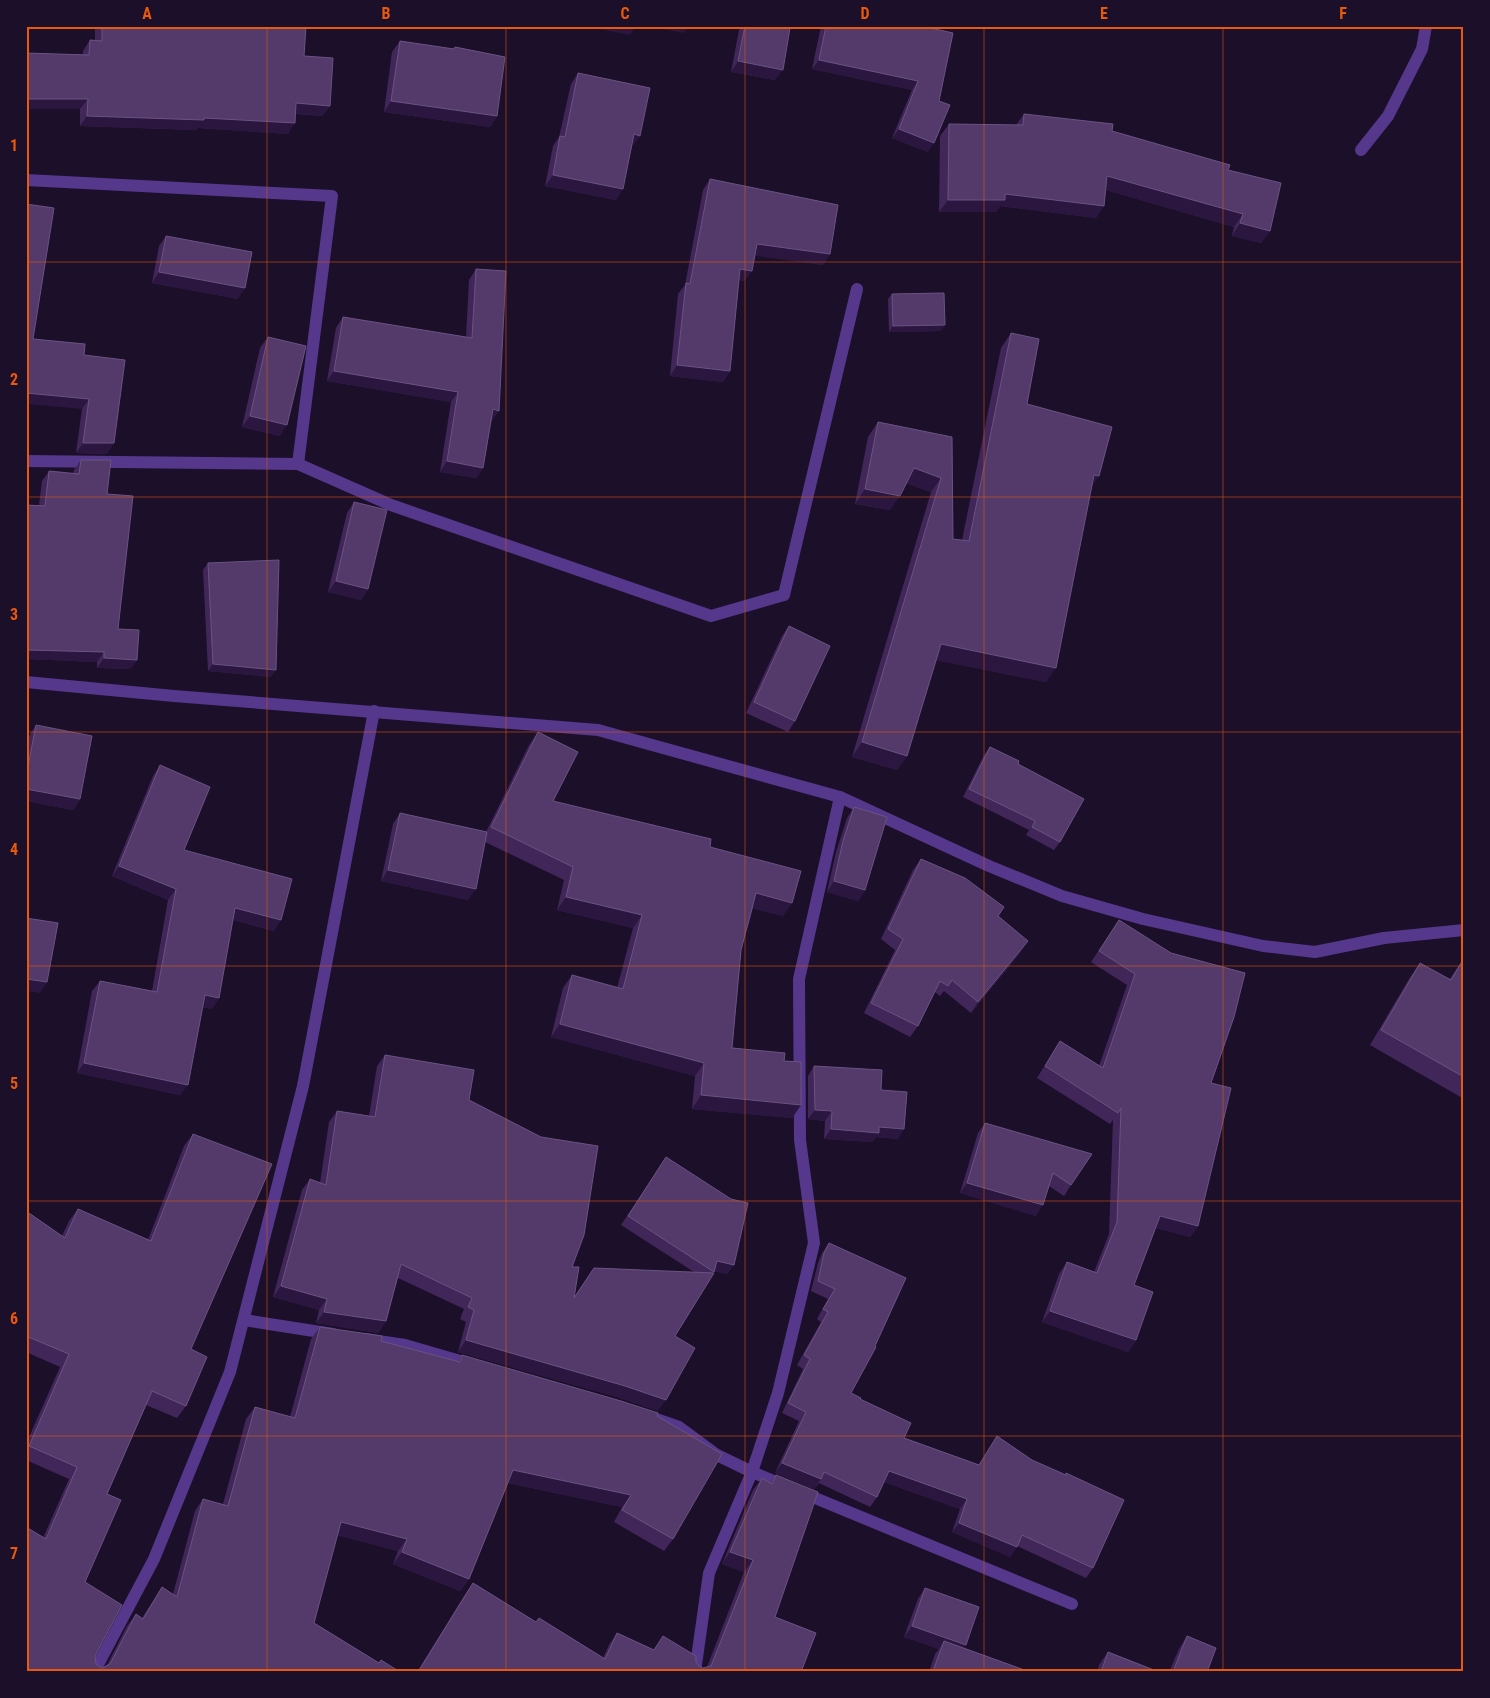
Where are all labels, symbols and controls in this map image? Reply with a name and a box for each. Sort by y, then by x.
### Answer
text: A [142,4,152,23]
text: B [382,4,391,23]
text: C [620,4,630,23]
text: D [860,4,870,23]
text: E [1100,4,1108,23]
text: F [1339,4,1347,23]
text: 1 [10,136,18,155]
text: 2 [10,370,18,389]
text: 3 [10,605,18,624]
text: 4 [10,840,18,859]
text: 5 [10,1074,18,1093]
text: 6 [10,1309,18,1328]
text: 7 [10,1544,18,1563]

